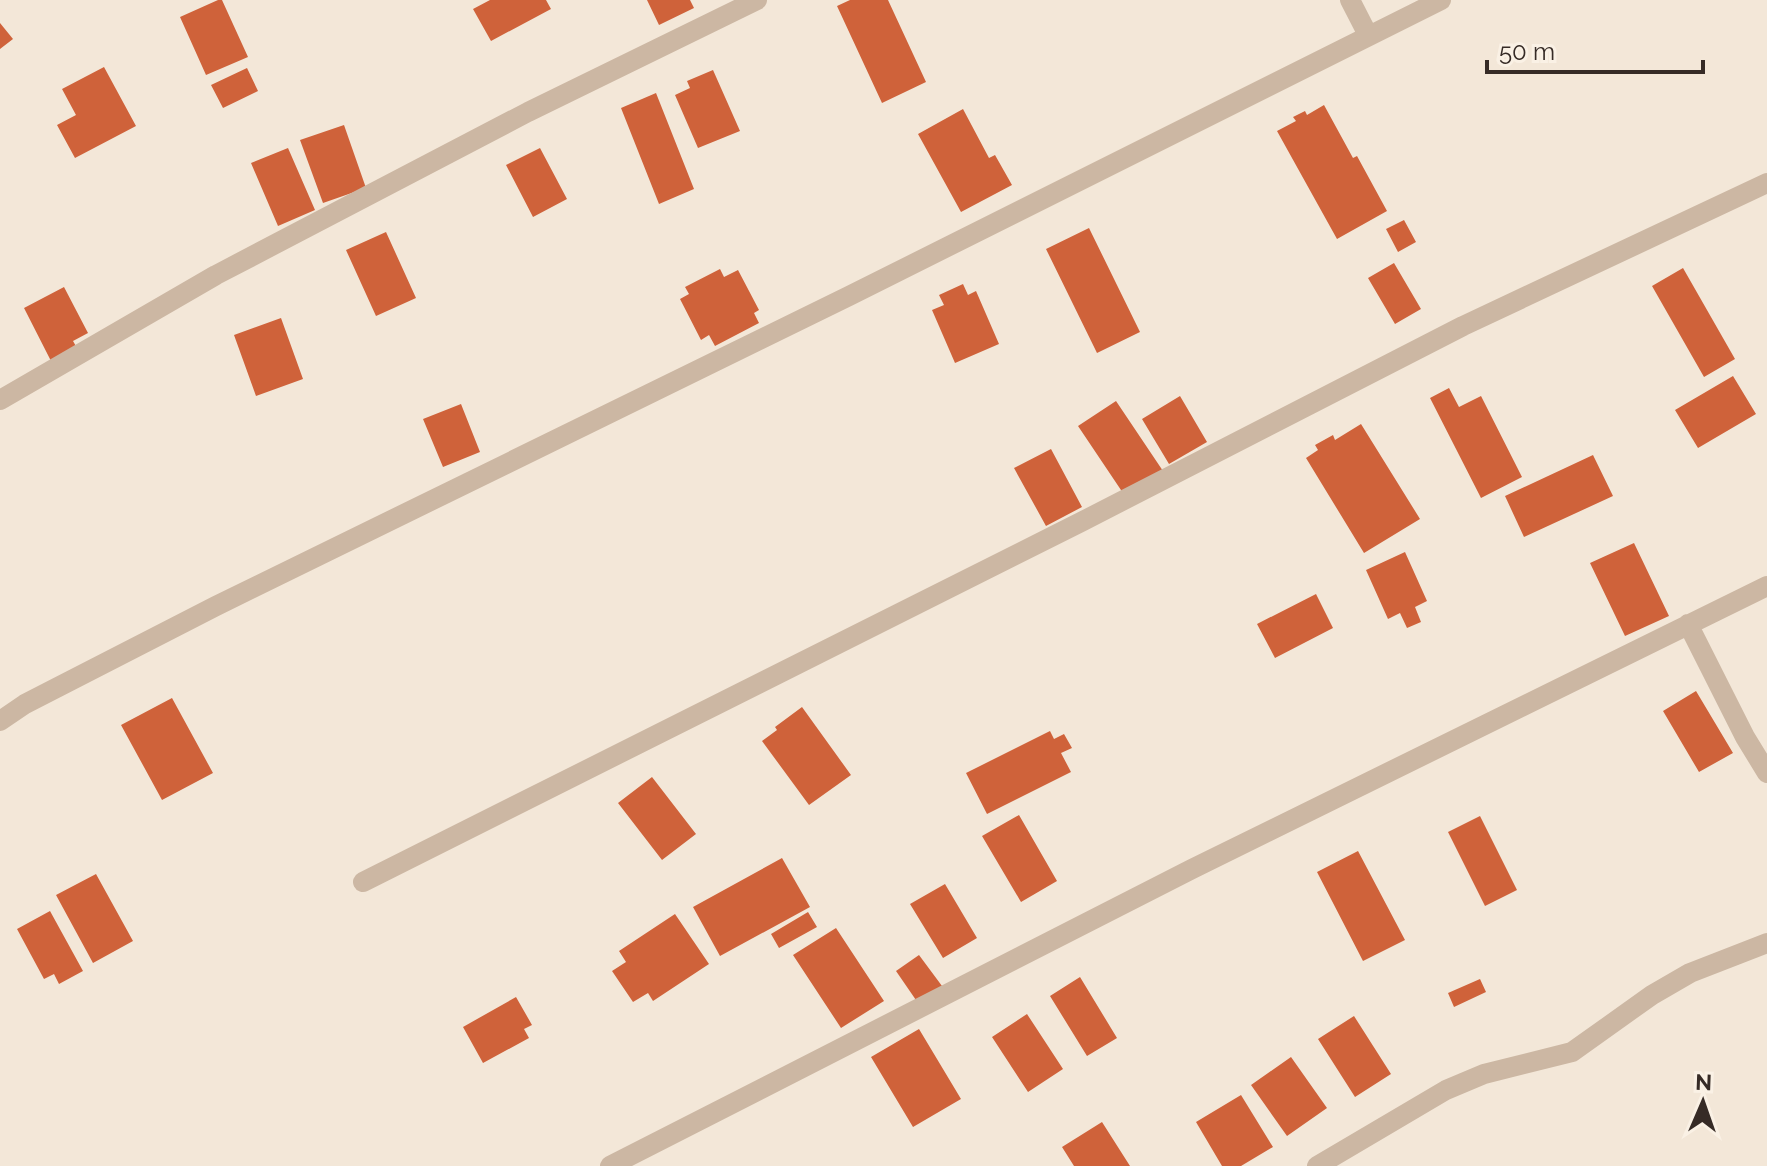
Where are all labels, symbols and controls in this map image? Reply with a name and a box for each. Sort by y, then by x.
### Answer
scale bar [1487,24,1703,74]
text: 50 m [1499,37,1555,66]
north arrow [1663,1062,1743,1142]
text: N [1695,1069,1713,1095]

